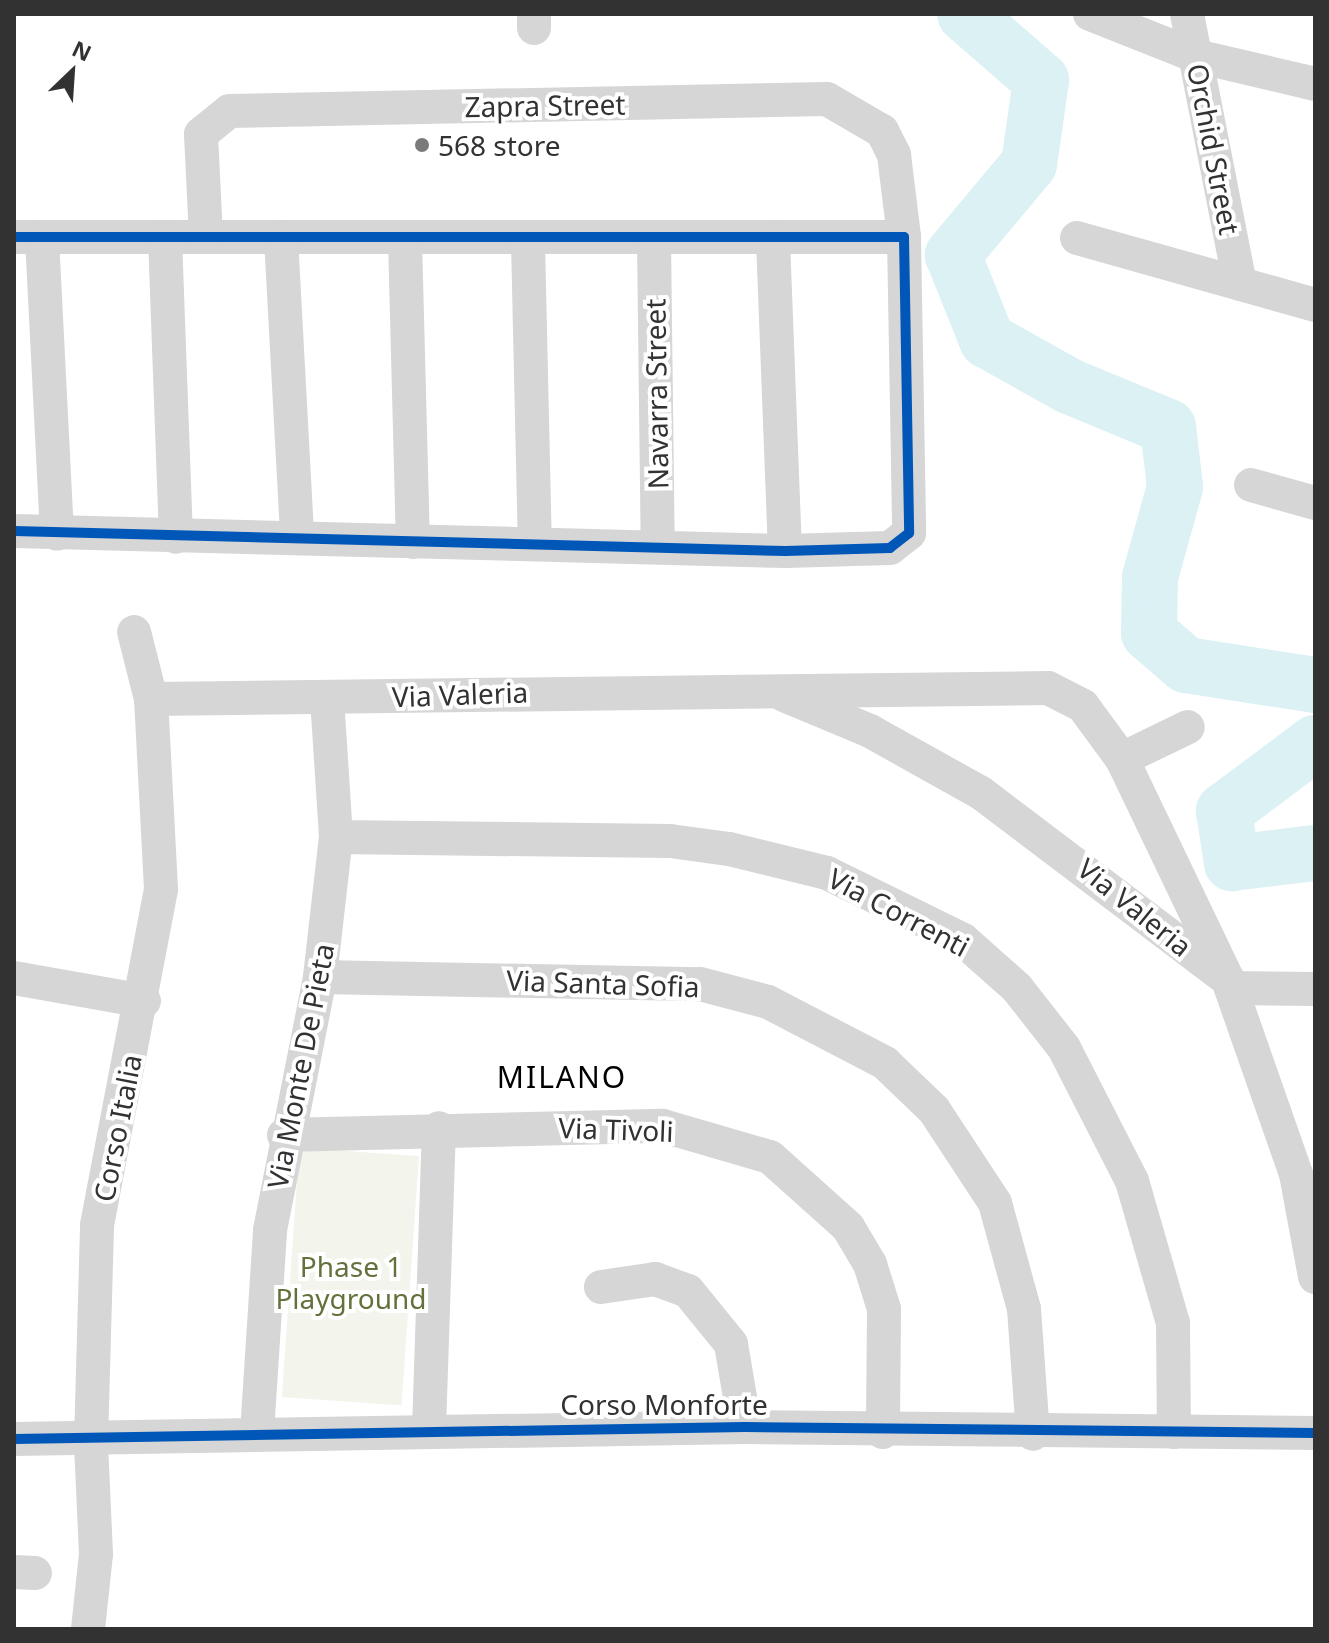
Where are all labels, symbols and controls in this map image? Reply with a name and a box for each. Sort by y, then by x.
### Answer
north arrow [32,32,112,112]
text: N [68,33,97,68]
street label: Orchid Street [1181,61,1247,237]
street label: Zapra Street [464,87,626,123]
place label: 568 store [438,128,561,162]
marker: 568 store [413,136,431,154]
street label: Navarra Street [638,298,674,490]
street label: Via Valeria [391,675,529,713]
street label: Via Valeria [1071,851,1199,963]
street label: Via Correnti [823,861,975,963]
street label: Via Monte De Pieta [260,941,340,1191]
street label: Via Santa Sofia [506,963,700,1003]
street label: Corso Italia [86,1052,148,1204]
district label: MILANO [497,1059,627,1095]
street label: Via Tivoli [558,1110,674,1148]
park label: Phase 1 Playground [275,1249,427,1315]
street label: Corso Monforte [560,1387,768,1421]

